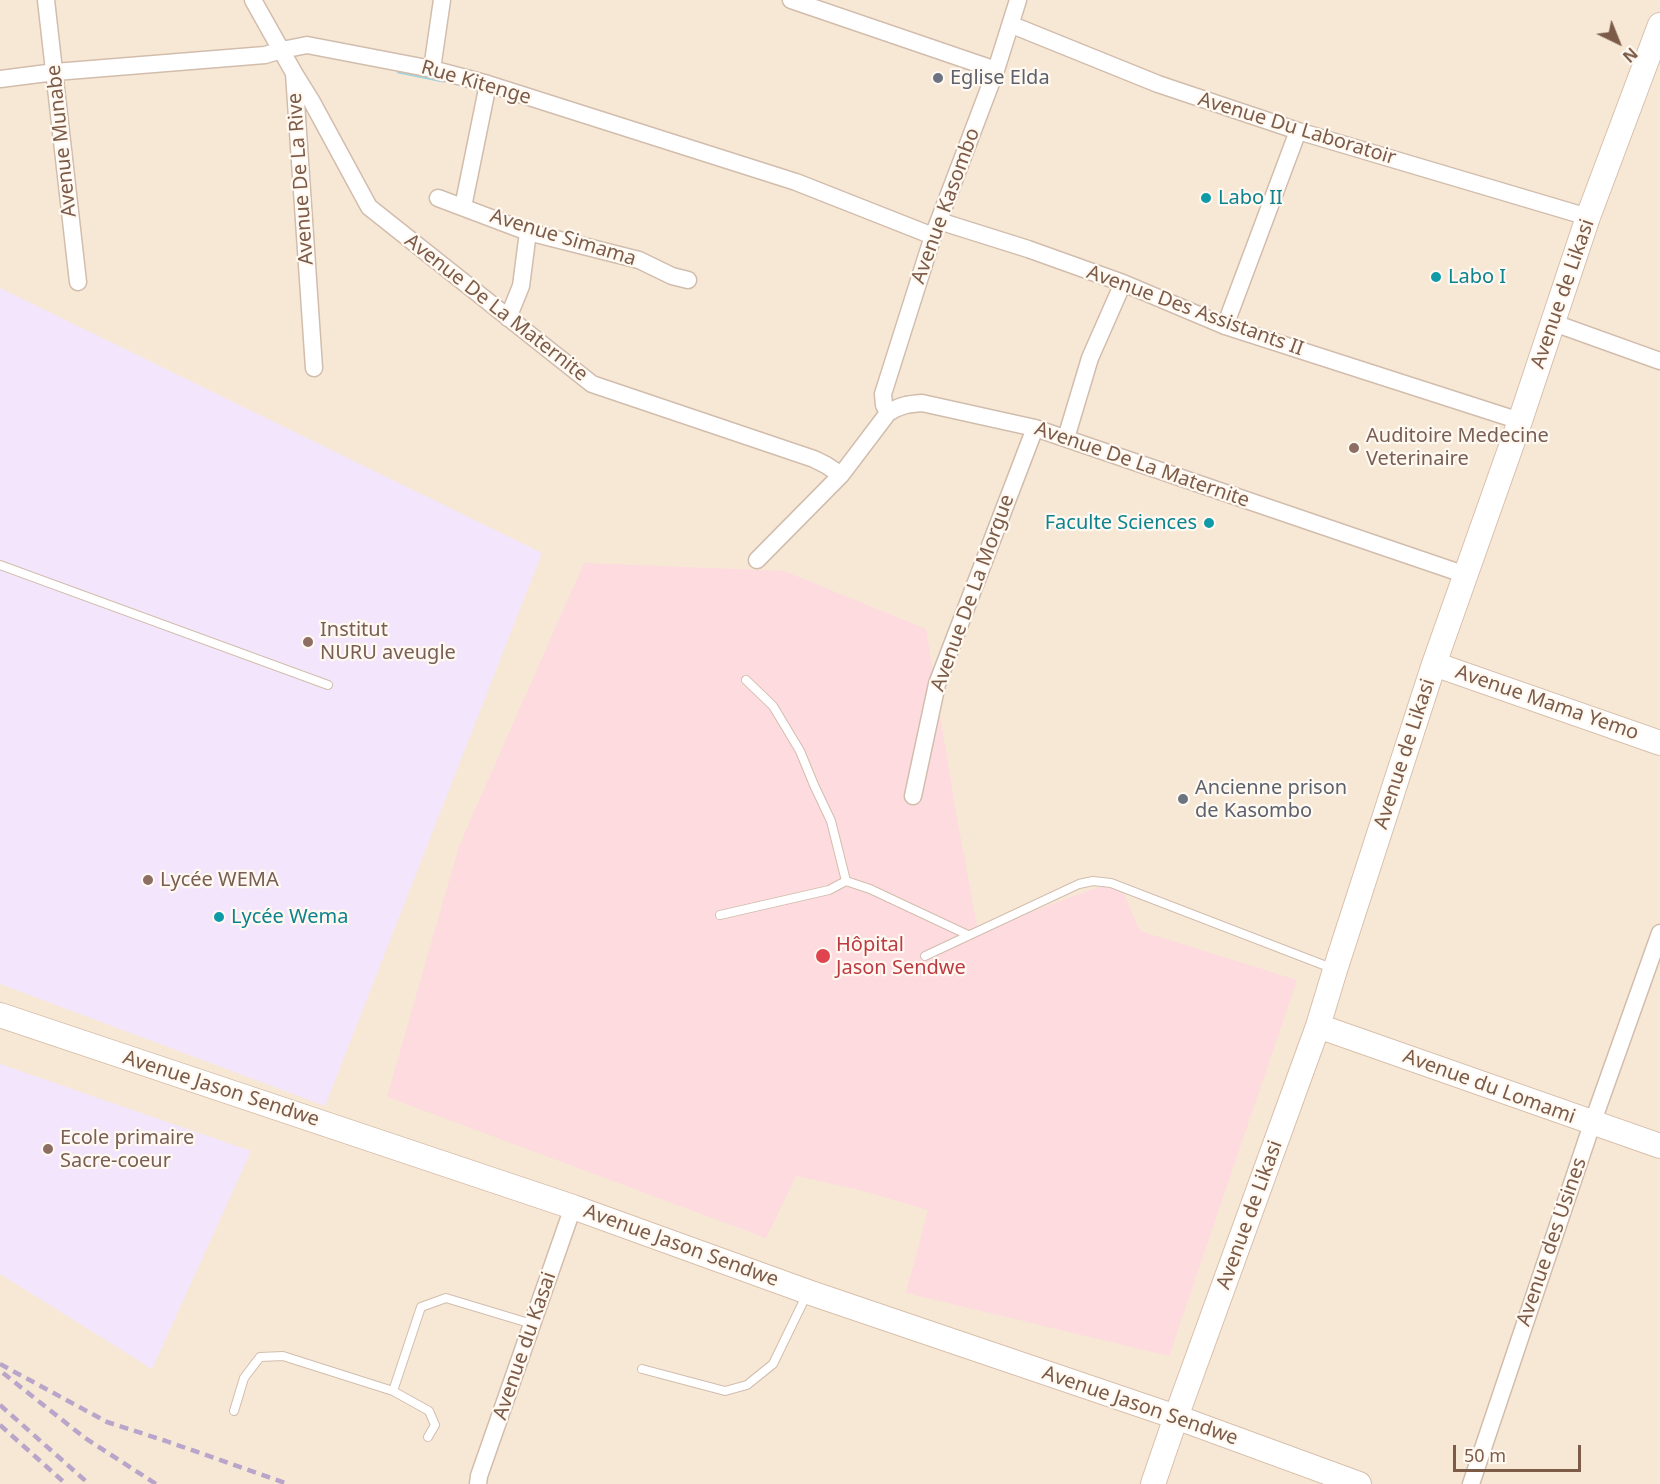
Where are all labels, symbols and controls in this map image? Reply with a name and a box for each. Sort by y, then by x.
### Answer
north arrow [1588,12,1648,72]
text: N [1618,43,1643,68]
street label: Rue Kitenge [418,56,534,110]
street label: Avenue Munabe [42,64,82,218]
place label: Eglise Elda [950,66,1050,90]
marker: Eglise Elda [931,71,945,85]
street label: Avenue Du Laboratoir [1195,87,1399,171]
street label: Avenue De La Rive [283,92,319,266]
street label: Avenue Kasombo [907,125,985,287]
place label: Labo II [1218,186,1283,210]
marker: Labo II [1199,191,1213,205]
street label: Avenue Simama [487,204,639,272]
street label: Avenue de Likasi [1526,216,1600,372]
street label: Avenue De La Maternite [400,229,592,387]
street label: Avenue Des Assistants II [1083,261,1307,361]
place label: Labo I [1448,265,1506,289]
marker: Labo I [1429,270,1443,284]
street label: Avenue De La Maternite [1031,417,1253,513]
place label: Auditoire Medecine Veterinaire [1366,424,1549,471]
marker: Auditoire Medecine Veterinaire [1347,441,1361,455]
street label: Avenue De La Morgue [926,491,1020,695]
place label: Faculte Sciences [1045,511,1197,535]
marker: Faculte Sciences [1202,516,1216,530]
place label: Institut NURU aveugle [320,618,456,665]
marker: Institut NURU aveugle [301,635,315,649]
street label: Avenue Mama Yemo [1452,660,1642,746]
street label: Avenue de Likasi [1369,676,1441,832]
place label: Ancienne prison de Kasombo [1195,776,1347,823]
marker: Ancienne prison de Kasombo [1176,792,1190,806]
place label: Lycée WEMA [160,868,279,892]
marker: Lycée WEMA [141,873,155,887]
place label: Lycée Wema [231,905,348,929]
marker: Lycée Wema [212,910,226,924]
place label: Hôpital Jason Sendwe [836,933,966,980]
marker: Hôpital Jason Sendwe [814,947,832,965]
street label: Avenue du Lomami [1400,1045,1578,1129]
street label: Avenue Jason Sendwe [120,1046,322,1132]
place label: Ecole primaire Sacre-coeur [60,1126,194,1173]
street label: Avenue de Likasi [1212,1137,1288,1293]
marker: Ecole primaire Sacre-coeur [41,1142,55,1156]
street label: Avenue des Usines [1512,1155,1592,1329]
street label: Avenue Jason Sendwe [580,1200,782,1292]
street label: Avenue du Kasai [488,1269,562,1423]
street label: Avenue Jason Sendwe [1039,1361,1241,1451]
scale bar [1456,1433,1584,1471]
text: 50 m [1464,1443,1506,1467]

